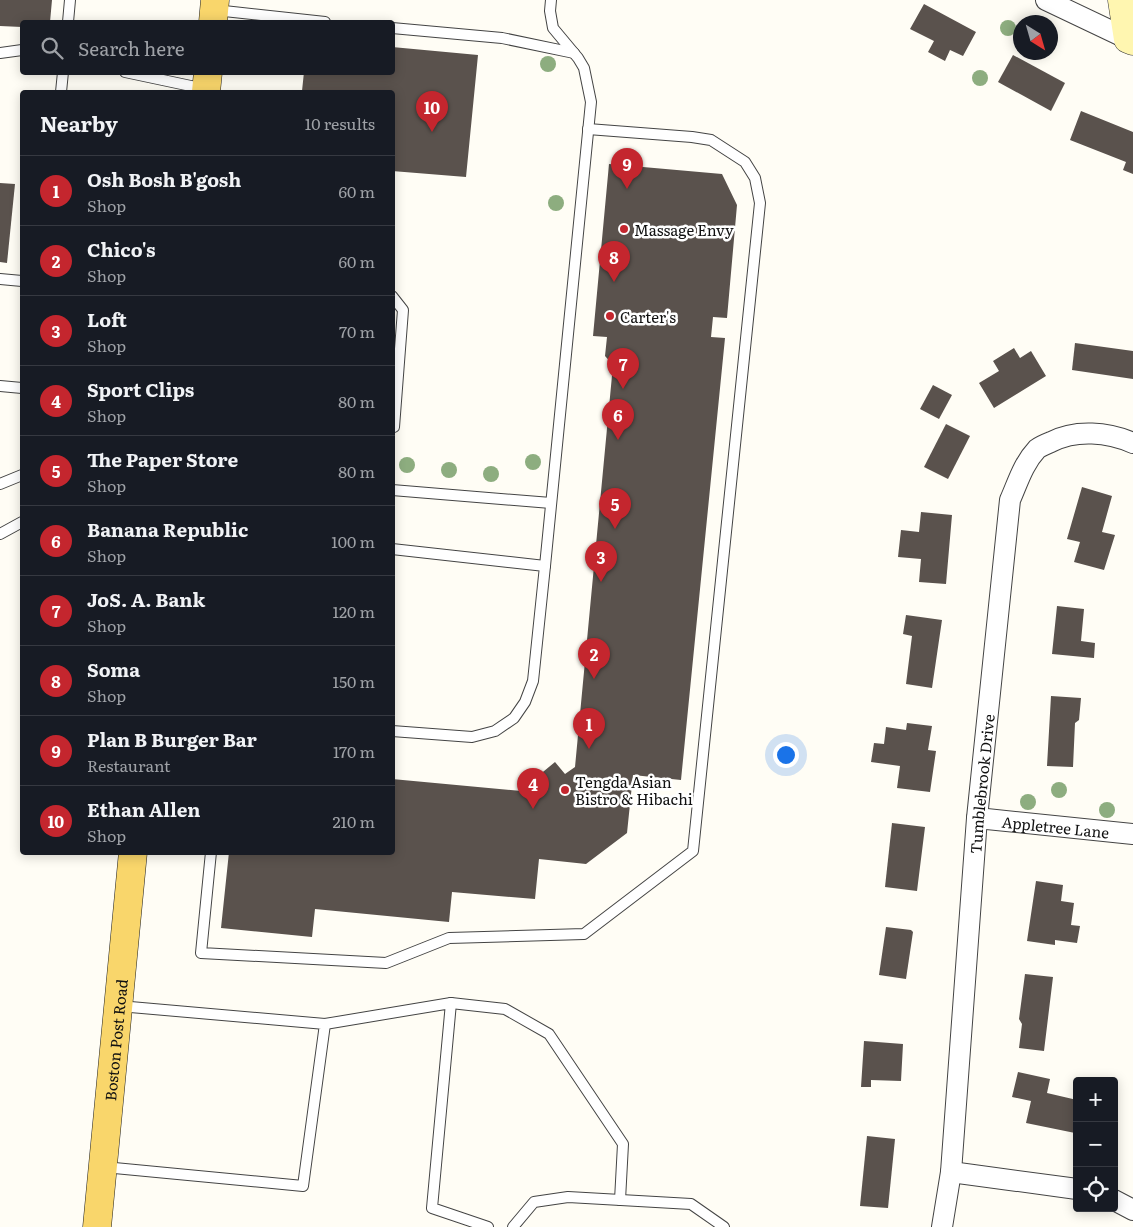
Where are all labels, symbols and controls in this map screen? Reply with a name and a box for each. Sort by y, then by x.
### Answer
north arrow [1013,15,1058,60]
search box [20,20,395,75]
icon: search [38,34,66,62]
text: Search here [78,34,185,62]
pin: 10 [416,91,448,132]
text: Nearby [40,107,118,138]
text: 10 results [305,111,375,135]
pin: 9 [611,148,643,189]
text: Osh Bosh B'gosh [87,165,241,193]
text: 1 [53,179,59,203]
text: 60 m [338,179,375,203]
text: Shop [87,193,126,217]
place label: Massage Envy [634,218,734,241]
marker: Massage Envy [618,223,630,235]
text: Chico's [87,235,156,263]
pin: 8 [598,241,630,282]
text: 2 [52,249,60,273]
text: 60 m [338,249,375,273]
text: Shop [87,263,126,287]
text: Loft [87,305,127,333]
place label: Carter's [620,305,676,328]
marker: Carter's [604,310,616,322]
text: 3 [52,319,60,343]
text: 70 m [339,319,375,343]
text: Shop [87,333,126,357]
pin: 7 [607,348,639,389]
text: Sport Clips [87,375,194,403]
text: 4 [51,389,61,413]
text: 80 m [338,389,375,413]
pin: 6 [602,399,634,440]
text: Shop [87,403,126,427]
text: The Paper Store [87,445,238,473]
text: 5 [52,459,60,483]
text: 80 m [338,459,375,483]
text: Shop [87,473,126,497]
pin: 5 [599,488,631,529]
text: Banana Republic [87,515,248,543]
text: 6 [51,529,61,553]
text: 100 m [331,529,375,553]
pin: 3 [585,541,617,582]
text: Shop [87,543,126,567]
text: JoS. A. Bank [87,585,205,613]
text: 7 [52,599,60,623]
text: 120 m [332,599,375,623]
text: Shop [87,613,126,637]
pin: 2 [578,638,610,679]
text: Soma [87,655,140,683]
text: 8 [51,669,61,693]
text: 150 m [332,669,375,693]
text: Shop [87,683,126,707]
pin: 1 [573,708,605,749]
street label: Tumblebrook Drive [963,713,999,855]
text: Plan B Burger Bar [87,725,257,753]
text: 9 [51,739,61,763]
text: 170 m [333,739,375,763]
your location [773,742,799,768]
text: Restaurant [87,753,171,777]
pin: 4 [517,768,549,809]
place label: Tengda Asian Bistro & Hibachi [575,770,693,810]
marker: Tengda Asian Bistro & Hibachi [559,784,571,796]
text: Ethan Allen [87,795,200,823]
text: 10 [48,809,64,833]
text: 210 m [332,809,375,833]
street label: Appletree Lane [1001,809,1111,843]
text: Shop [87,823,126,847]
street label: Boston Post Road [98,978,132,1102]
map controls [1073,1077,1118,1212]
button: + [1073,1077,1118,1122]
button: − [1073,1122,1118,1167]
button: locate [1073,1167,1118,1212]

